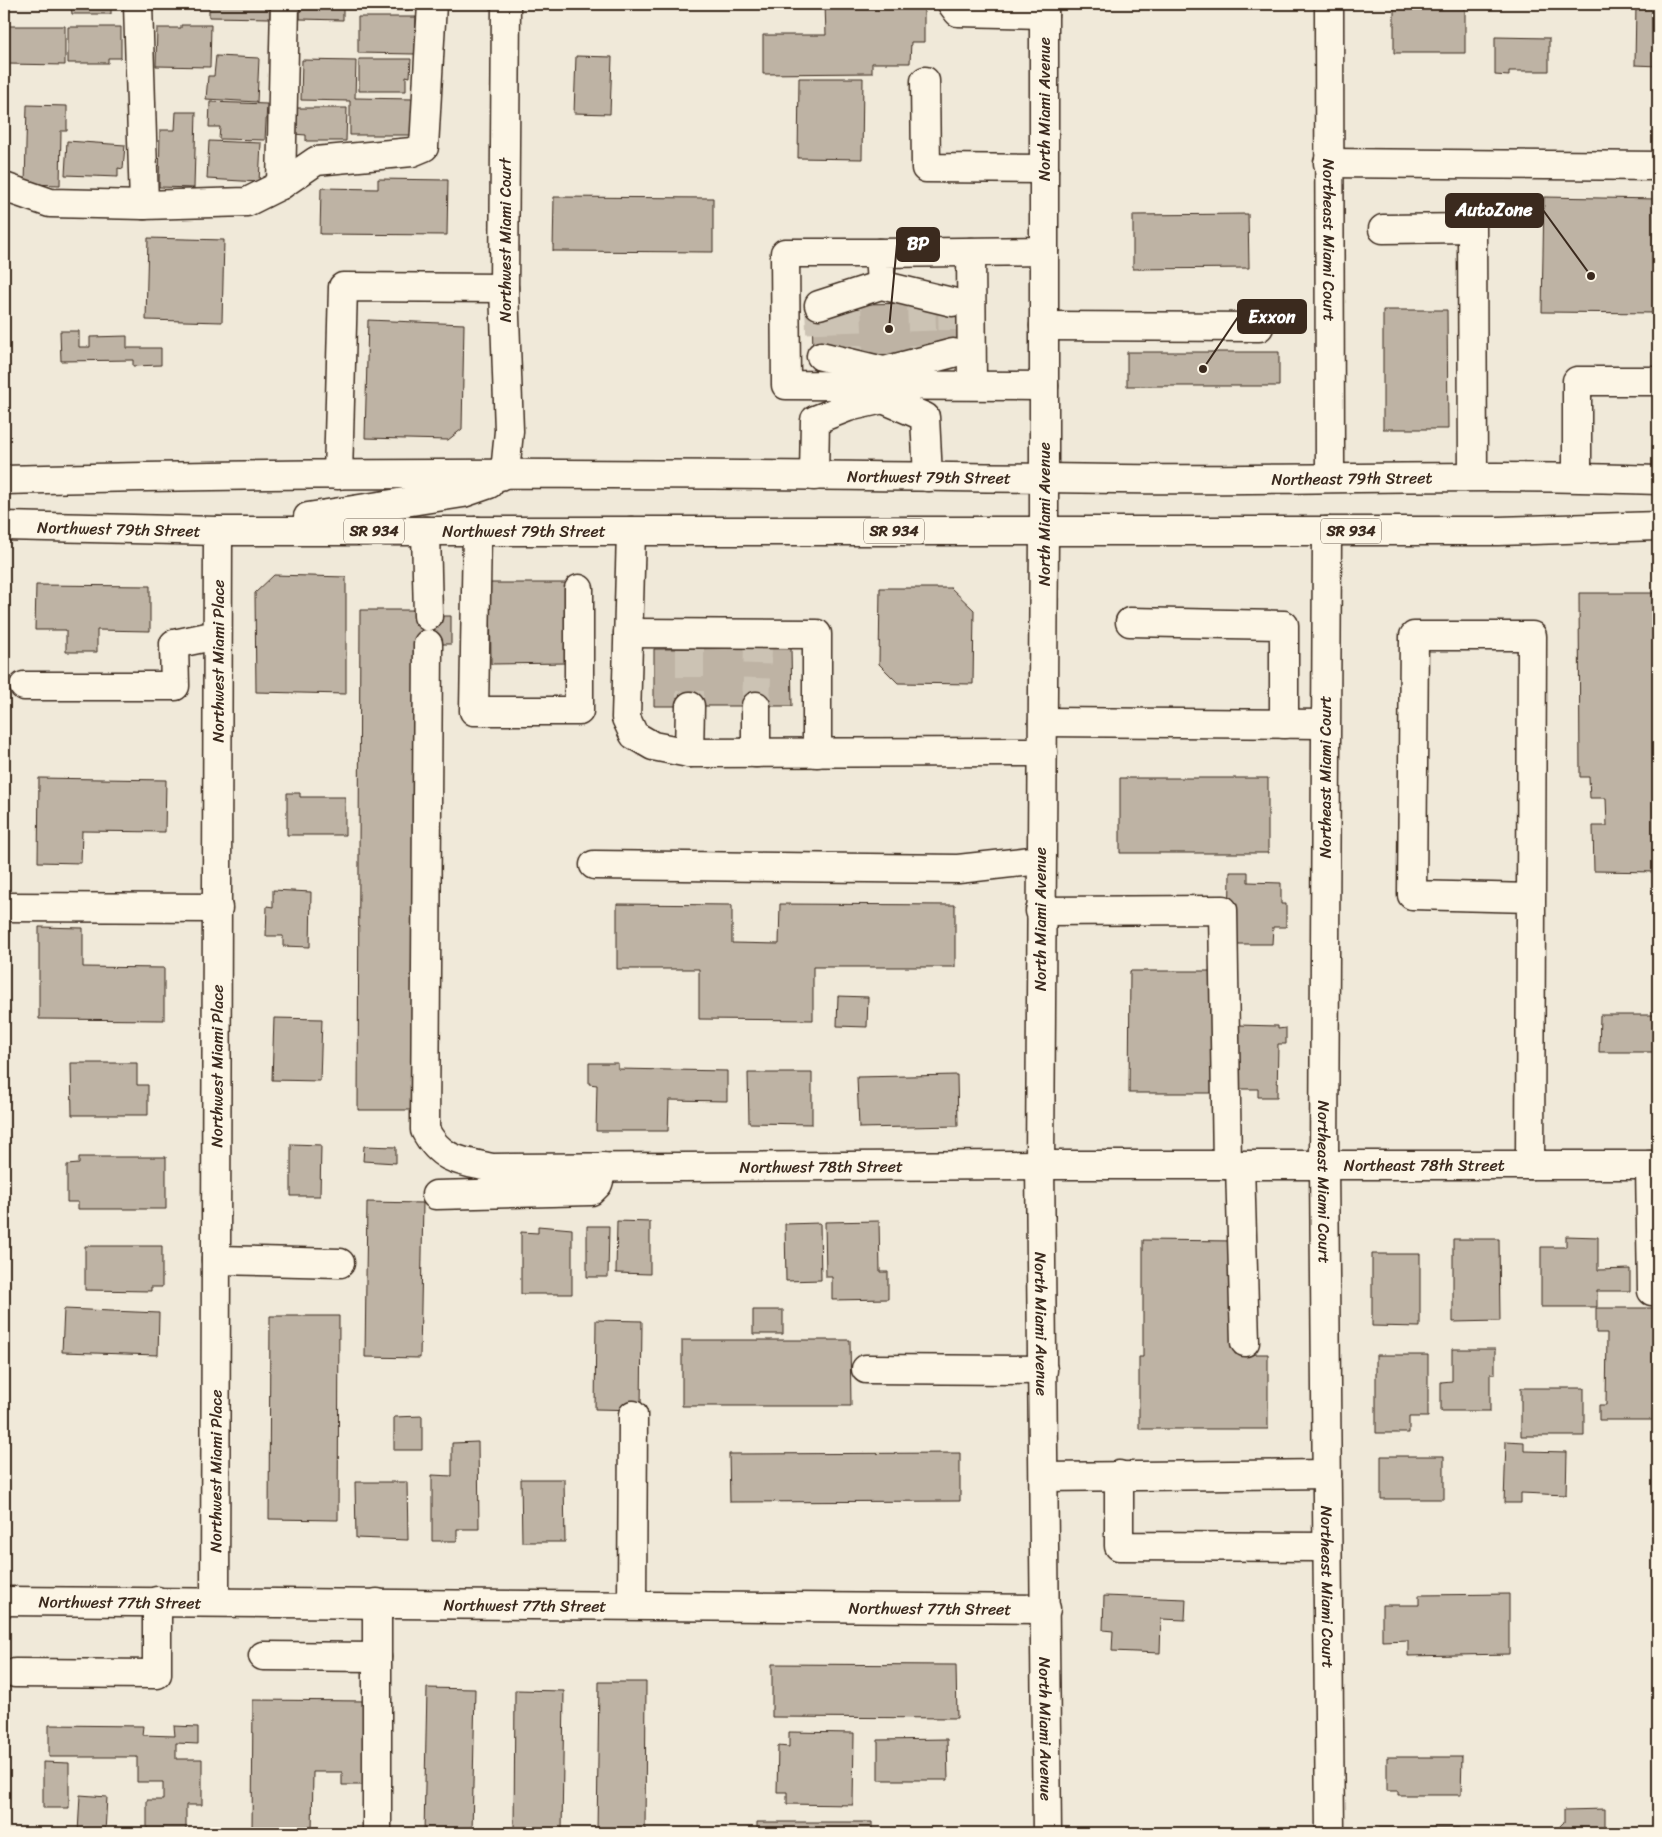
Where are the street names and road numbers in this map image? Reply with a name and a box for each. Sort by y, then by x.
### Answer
street label: North Miami Avenue [1030,37,1059,181]
street label: Northwest Miami Court [491,157,520,322]
street label: Northeast Miami Court [1315,159,1344,321]
street label: North Miami Avenue [1030,442,1059,586]
street label: Northwest 79th Street [847,461,1011,492]
street label: Northeast 79th Street [1271,463,1433,493]
street label: Northwest 79th Street [37,512,201,545]
street label: Northwest 79th Street [442,517,606,546]
road number: SR 934 [344,518,404,544]
road number: SR 934 [864,518,924,544]
road number: SR 934 [1321,518,1381,544]
street label: Northwest Miami Place [203,579,232,743]
street label: Northeast Miami Court [1311,696,1340,858]
street label: North Miami Avenue [1026,847,1055,991]
street label: Northwest Miami Place [202,984,231,1148]
street label: Northeast Miami Court [1309,1101,1339,1263]
street label: Northwest 78th Street [739,1151,903,1181]
street label: Northeast 78th Street [1344,1151,1505,1180]
street label: North Miami Avenue [1026,1252,1057,1396]
street label: Northwest Miami Place [201,1389,230,1553]
street label: Northeast Miami Court [1313,1505,1343,1668]
street label: Northwest 77th Street [38,1587,202,1617]
street label: Northwest 77th Street [443,1590,607,1620]
street label: Northwest 77th Street [848,1593,1012,1623]
street label: North Miami Avenue [1031,1657,1061,1801]

